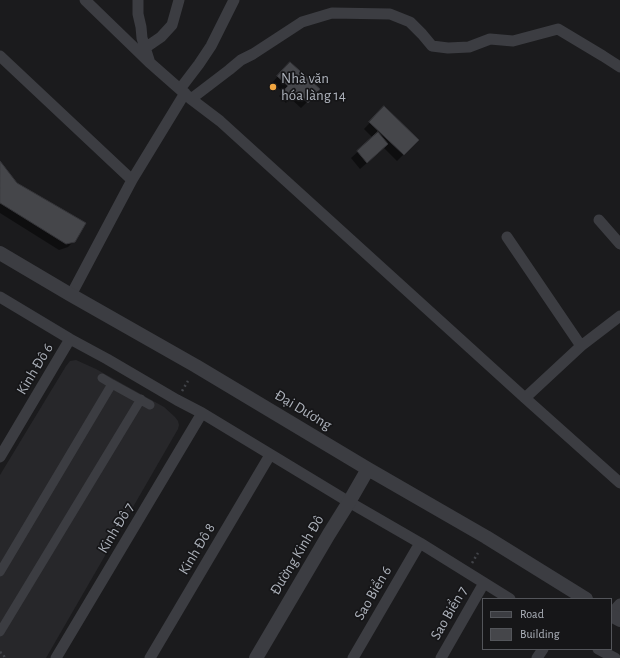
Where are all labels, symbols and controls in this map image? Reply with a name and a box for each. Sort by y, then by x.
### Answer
place label: Nhà văn hóa làng 14 [281,69,346,104]
marker: Nhà văn hóa làng 14 [268,82,278,92]
street label: Kinh Đô 6 [13,340,57,398]
street label: Đại Dương [271,386,335,434]
street label: Kinh Đô 7 [94,499,138,557]
street label: Đường Kinh Đô [266,512,328,598]
street label: Kinh Đô 8 [175,520,219,578]
street label: Sao Biển 6 [350,563,396,623]
street label: Sao Biển 7 [427,583,471,643]
legend [482,598,612,650]
text: Road [520,608,544,620]
text: Building [520,628,560,640]

